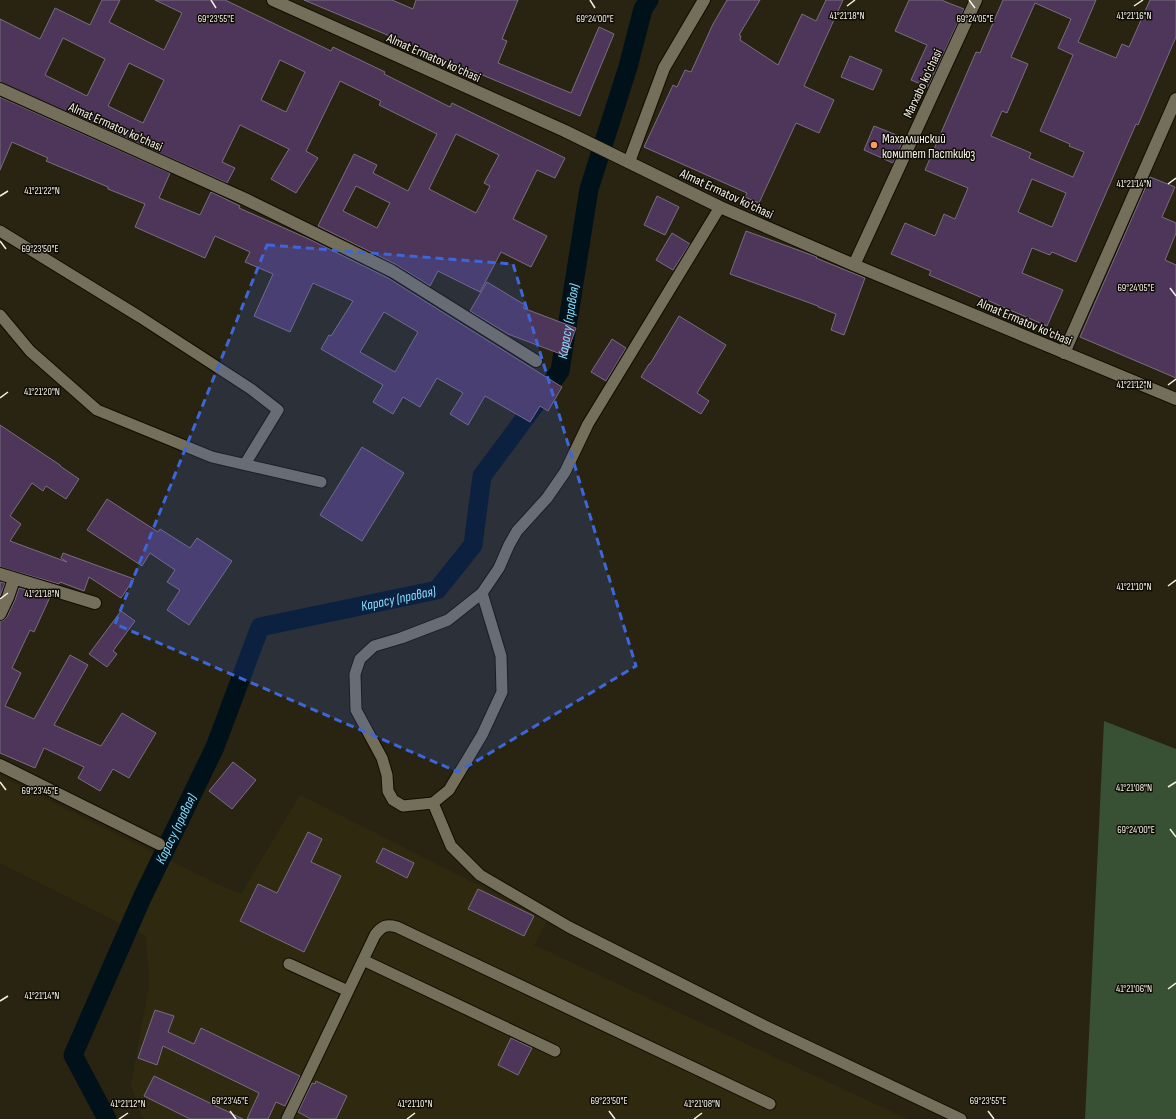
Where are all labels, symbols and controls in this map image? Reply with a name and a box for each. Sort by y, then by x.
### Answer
text: 41°21'18"N [829,10,865,22]
text: 41°21'16"N [1116,10,1152,22]
text: 69°23'55"E [198,13,234,25]
text: 69°24'00"E [576,13,614,25]
text: 69°24'05"E [956,13,994,25]
street label: Almat Ermatov ko'chasi [383,30,483,86]
street label: Marxabo ko'chasi [900,46,946,120]
street label: Almat Ermatov ko'chasi [65,99,165,155]
place label: Махаллинский комитет Пасткиюз [882,131,976,162]
marker: Махаллинский комитет Пасткиюз [869,140,879,150]
street label: Almat Ermatov ko'chasi [676,165,776,223]
text: 41°21'14"N [1117,178,1151,190]
text: 41°21'22"N [24,185,60,197]
text: 69°23'50"E [21,243,59,255]
water label: Карасу (правая) [554,282,583,360]
text: 69°24'05"E [1117,282,1155,294]
street label: Almat Ermatov ko'chasi [974,294,1074,349]
text: 41°21'12"N [1117,379,1152,391]
text: 41°21'20"N [24,386,60,398]
text: 41°21'10"N [1116,581,1152,593]
water label: Карасу (правая) [359,582,438,615]
text: 41°21'18"N [24,588,60,600]
text: 41°21'08"N [1116,782,1152,794]
text: 69°23'45"E [22,785,58,797]
water label: Карасу (правая) [152,790,201,867]
text: 69°24'00"E [1117,824,1155,836]
text: 41°21'06"N [1116,983,1152,995]
text: 41°21'14"N [25,990,59,1002]
text: 69°23'45"E [212,1095,248,1107]
text: 69°23'50"E [590,1095,628,1107]
text: 69°23'55"E [970,1095,1006,1107]
text: 41°21'12"N [111,1098,146,1110]
text: 41°21'10"N [397,1098,433,1110]
text: 41°21'08"N [684,1098,720,1110]

